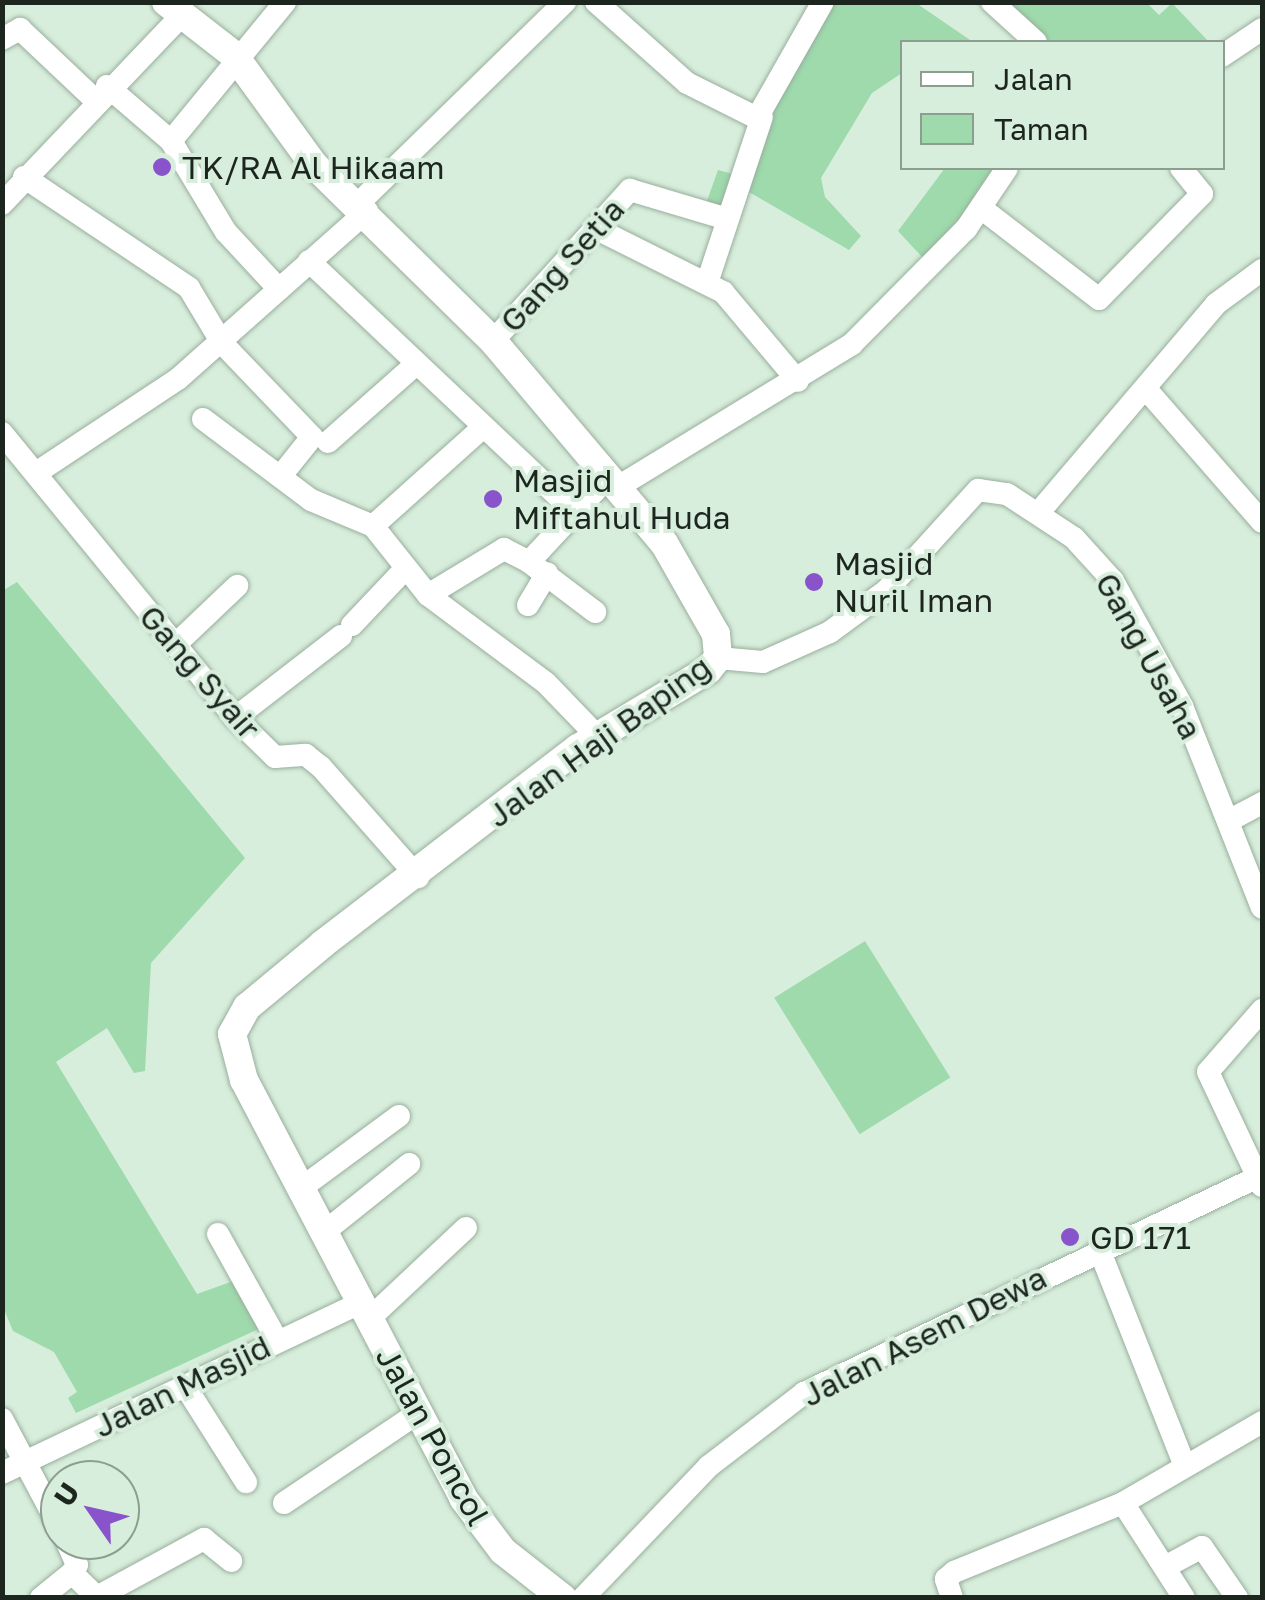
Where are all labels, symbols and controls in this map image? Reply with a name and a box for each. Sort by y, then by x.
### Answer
legend [900,40,1225,170]
text: Jalan [994,61,1073,97]
text: Taman [994,111,1089,147]
place label: TK/RA Al Hikaam [182,148,445,186]
marker: TK/RA Al Hikaam [151,156,173,178]
street label: Gang Setia [492,190,632,340]
place label: Masjid Miftahul Huda [513,462,731,537]
marker: Masjid Miftahul Huda [482,488,504,510]
place label: Masjid Nuril Iman [834,545,993,620]
street label: Gang Usaha [1088,566,1210,746]
marker: Masjid Nuril Iman [803,571,825,593]
street label: Gang Syair [132,597,268,747]
street label: Jalan Haji Baping [480,647,718,835]
place label: GD 171 [1090,1218,1191,1256]
marker: GD 171 [1059,1226,1081,1248]
street label: Jalan Asem Dewa [795,1258,1053,1414]
street label: Jalan Masjid [88,1327,276,1445]
street label: Jalan Poncol [368,1340,498,1532]
north arrow [40,1460,140,1560]
text: U [47,1476,86,1512]

